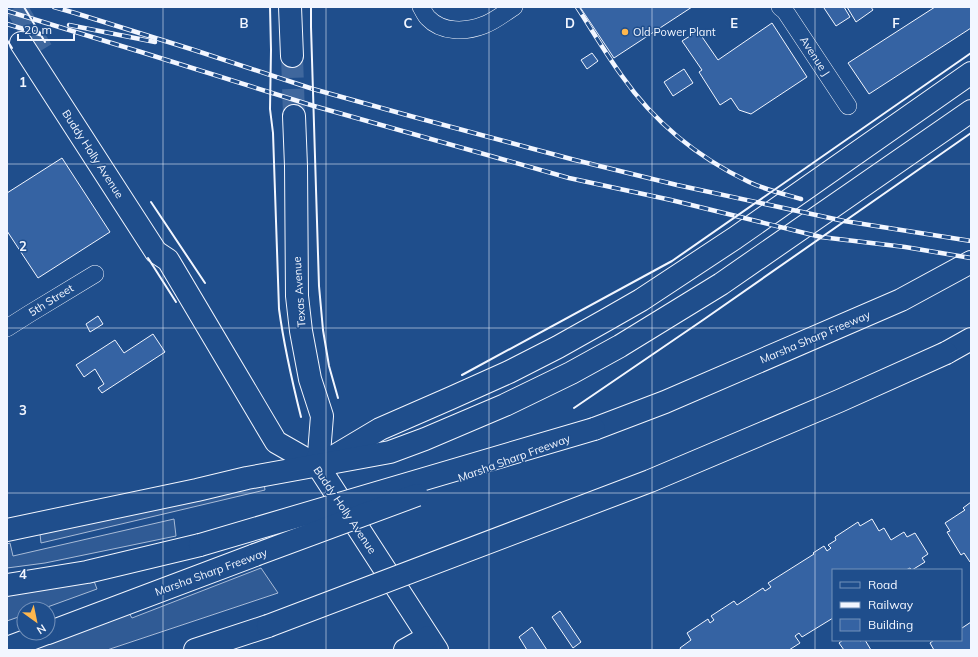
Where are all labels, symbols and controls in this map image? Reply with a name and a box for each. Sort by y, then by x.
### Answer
text: B [240,15,249,31]
text: C [404,15,413,31]
text: D [565,15,575,31]
text: E [730,15,738,31]
text: F [892,15,900,31]
scale bar [18,16,74,42]
text: 20 m [24,22,52,37]
place label: Old Power Plant [633,25,716,39]
marker: Old Power Plant [620,27,630,37]
street label: Avenue J [797,33,833,79]
text: 1 [19,74,27,90]
street label: Buddy Holly Avenue [59,107,127,201]
text: 2 [19,238,27,254]
street label: Texas Avenue [290,256,308,328]
street label: 5th Street [26,281,76,319]
street label: Marsha Sharp Freeway [758,307,872,367]
text: 3 [19,402,27,418]
street label: Marsha Sharp Freeway [456,431,572,485]
street label: Buddy Holly Avenue [310,464,380,556]
street label: Marsha Sharp Freeway [153,545,269,599]
text: 4 [19,566,27,582]
legend [832,569,962,641]
text: Road [868,577,897,592]
text: Railway [868,597,914,612]
north arrow [16,601,56,641]
text: Building [868,617,913,632]
text: N [34,621,49,638]

